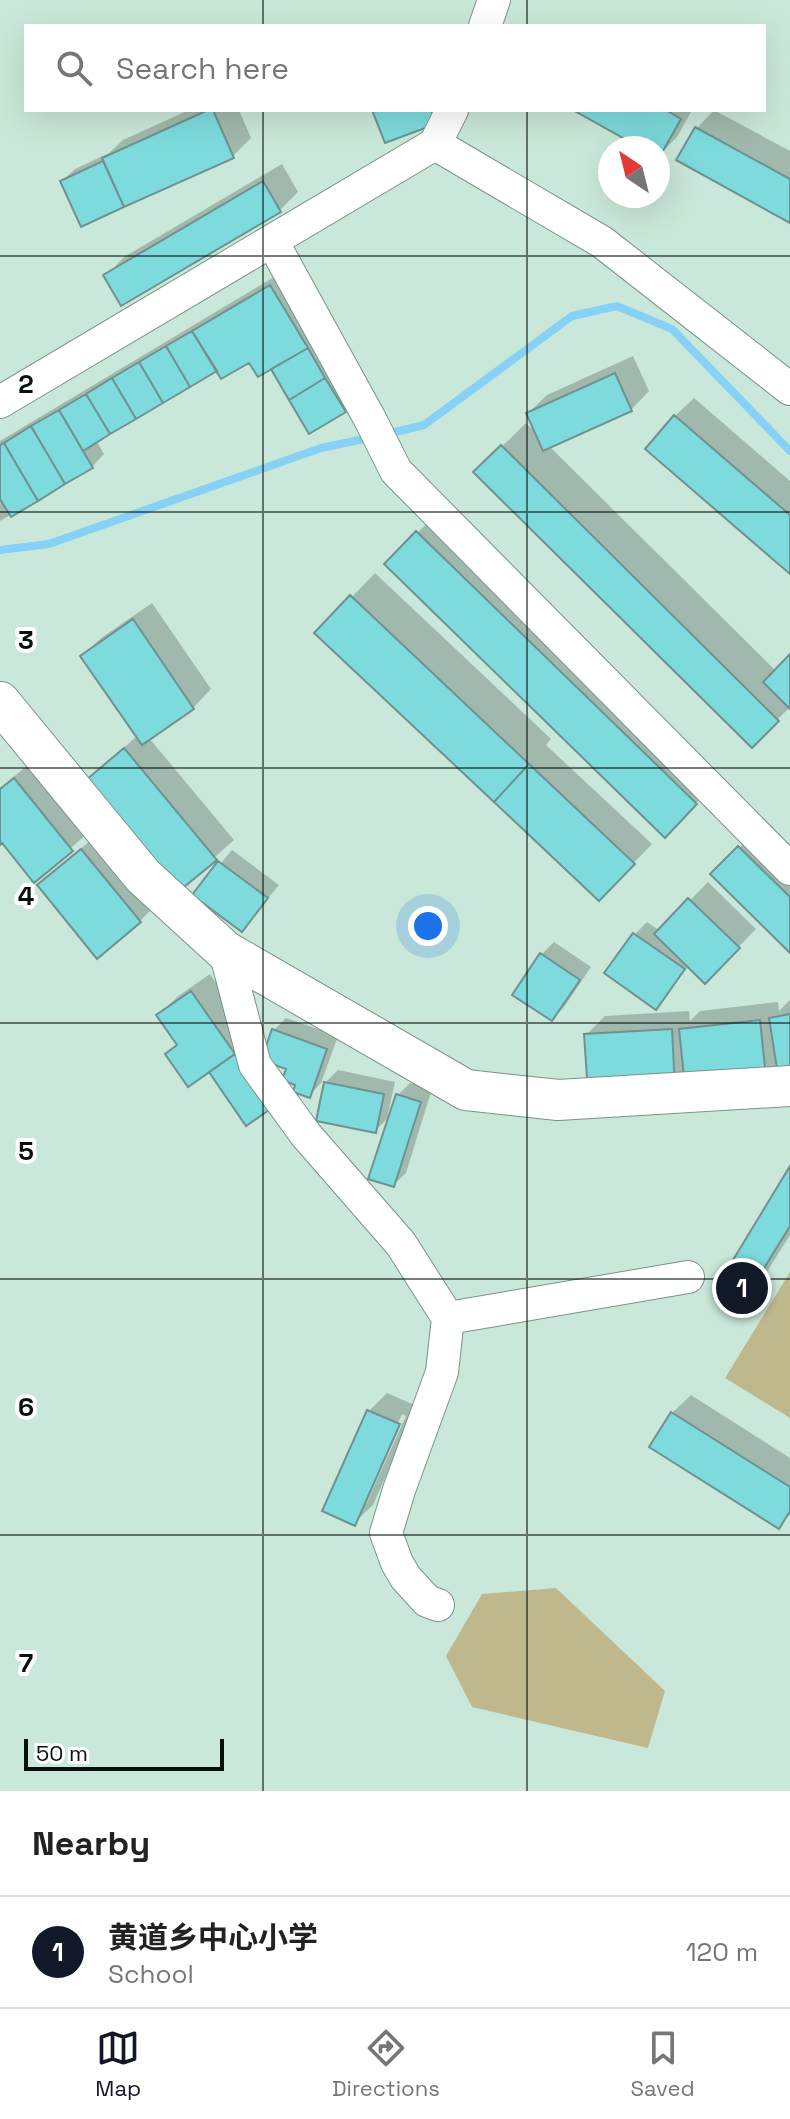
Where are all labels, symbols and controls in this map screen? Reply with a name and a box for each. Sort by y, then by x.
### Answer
search box [24,24,766,112]
icon: search [52,46,96,90]
text: Search here [116,49,289,88]
north arrow [598,136,670,208]
text: 2 [18,367,34,401]
text: 3 [18,623,34,657]
text: 4 [18,879,34,913]
your location [408,906,448,946]
text: 5 [18,1134,34,1168]
pin: 1 [716,1258,768,1318]
text: 6 [18,1390,34,1424]
text: 7 [19,1646,33,1680]
scale bar [24,1735,224,1771]
text: 50 m [36,1739,88,1767]
text: Nearby [32,1822,150,1865]
text: 黄道乡中心小学 [108,1918,318,1957]
text: 1 [52,1935,64,1969]
text: 120 m [686,1935,758,1969]
text: School [108,1957,194,1991]
tab: Map [95,2026,141,2102]
tab: Directions [332,2026,440,2102]
tab: Saved [630,2026,695,2102]

